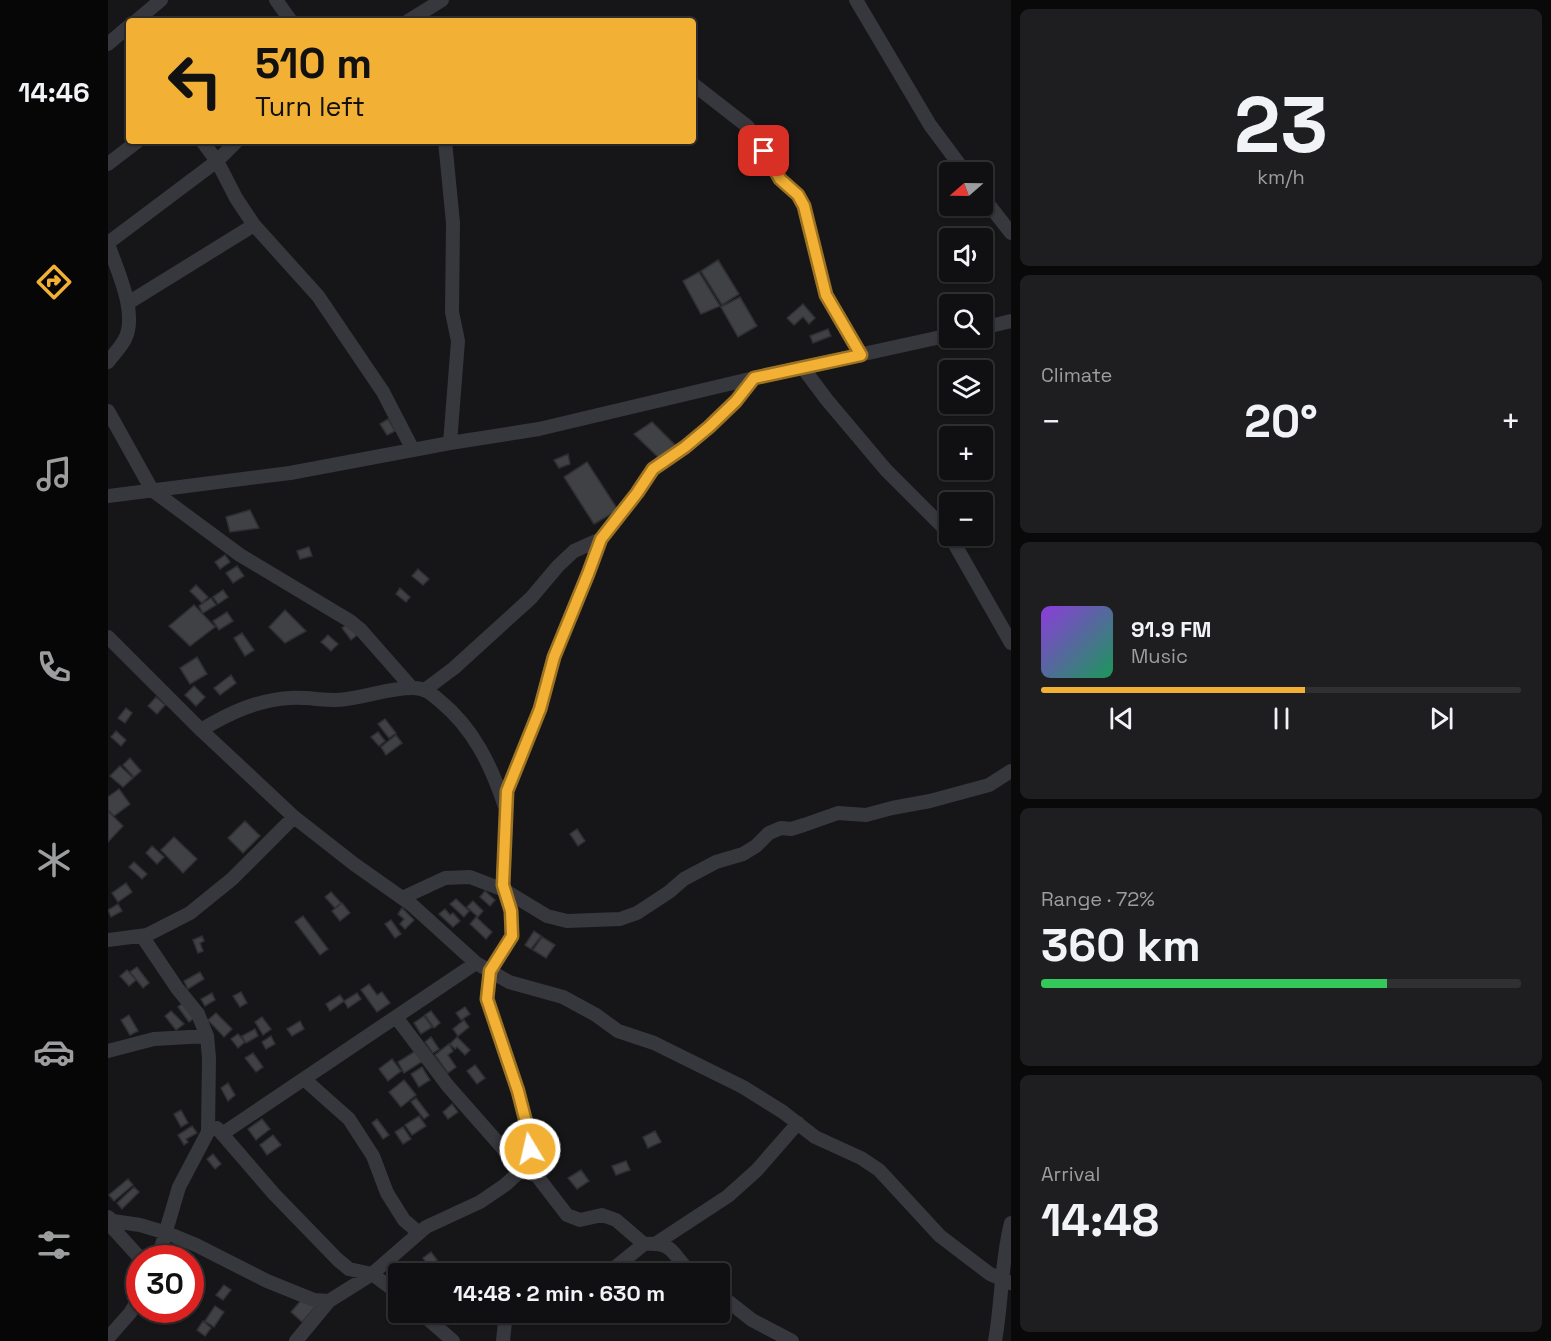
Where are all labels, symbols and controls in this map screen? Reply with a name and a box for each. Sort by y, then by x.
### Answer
text: 510 m [255,37,372,90]
icon: left [156,42,234,120]
text: 14:46 [18,75,90,110]
text: 23 [1234,75,1328,175]
text: Turn left [255,89,365,124]
pin [738,125,789,176]
icon: arrive [747,134,780,167]
north arrow [939,162,993,216]
map controls [939,162,993,546]
text: km/h [1257,164,1305,190]
button: sound [939,228,993,282]
icon: directions [33,261,75,303]
button: search [939,294,993,348]
button: layers [939,360,993,414]
text: Climate [1041,362,1112,388]
text: 20° [1244,393,1318,450]
text: − [1041,401,1061,443]
text: + [1501,401,1521,443]
button: + [939,426,993,480]
icon: music [33,453,75,495]
button: − [939,492,993,546]
text: 91.9 FM [1131,615,1211,643]
text: Music [1131,643,1188,669]
icon: phone [33,646,75,688]
icon: previous [1105,702,1138,735]
icon: pause [1265,702,1298,735]
icon: next [1425,702,1458,735]
icon: climate [33,839,75,881]
text: Range · 72% [1041,886,1155,912]
text: 360 km [1041,917,1201,974]
icon: car [33,1031,75,1073]
position arrow [498,1117,562,1181]
text: Arrival [1041,1161,1100,1187]
text: 14:48 [1041,1192,1159,1249]
icon: filters [33,1224,75,1266]
speed limit sign: 30 [126,1245,204,1323]
text: 14:48 · 2 min · 630 m [453,1279,665,1307]

